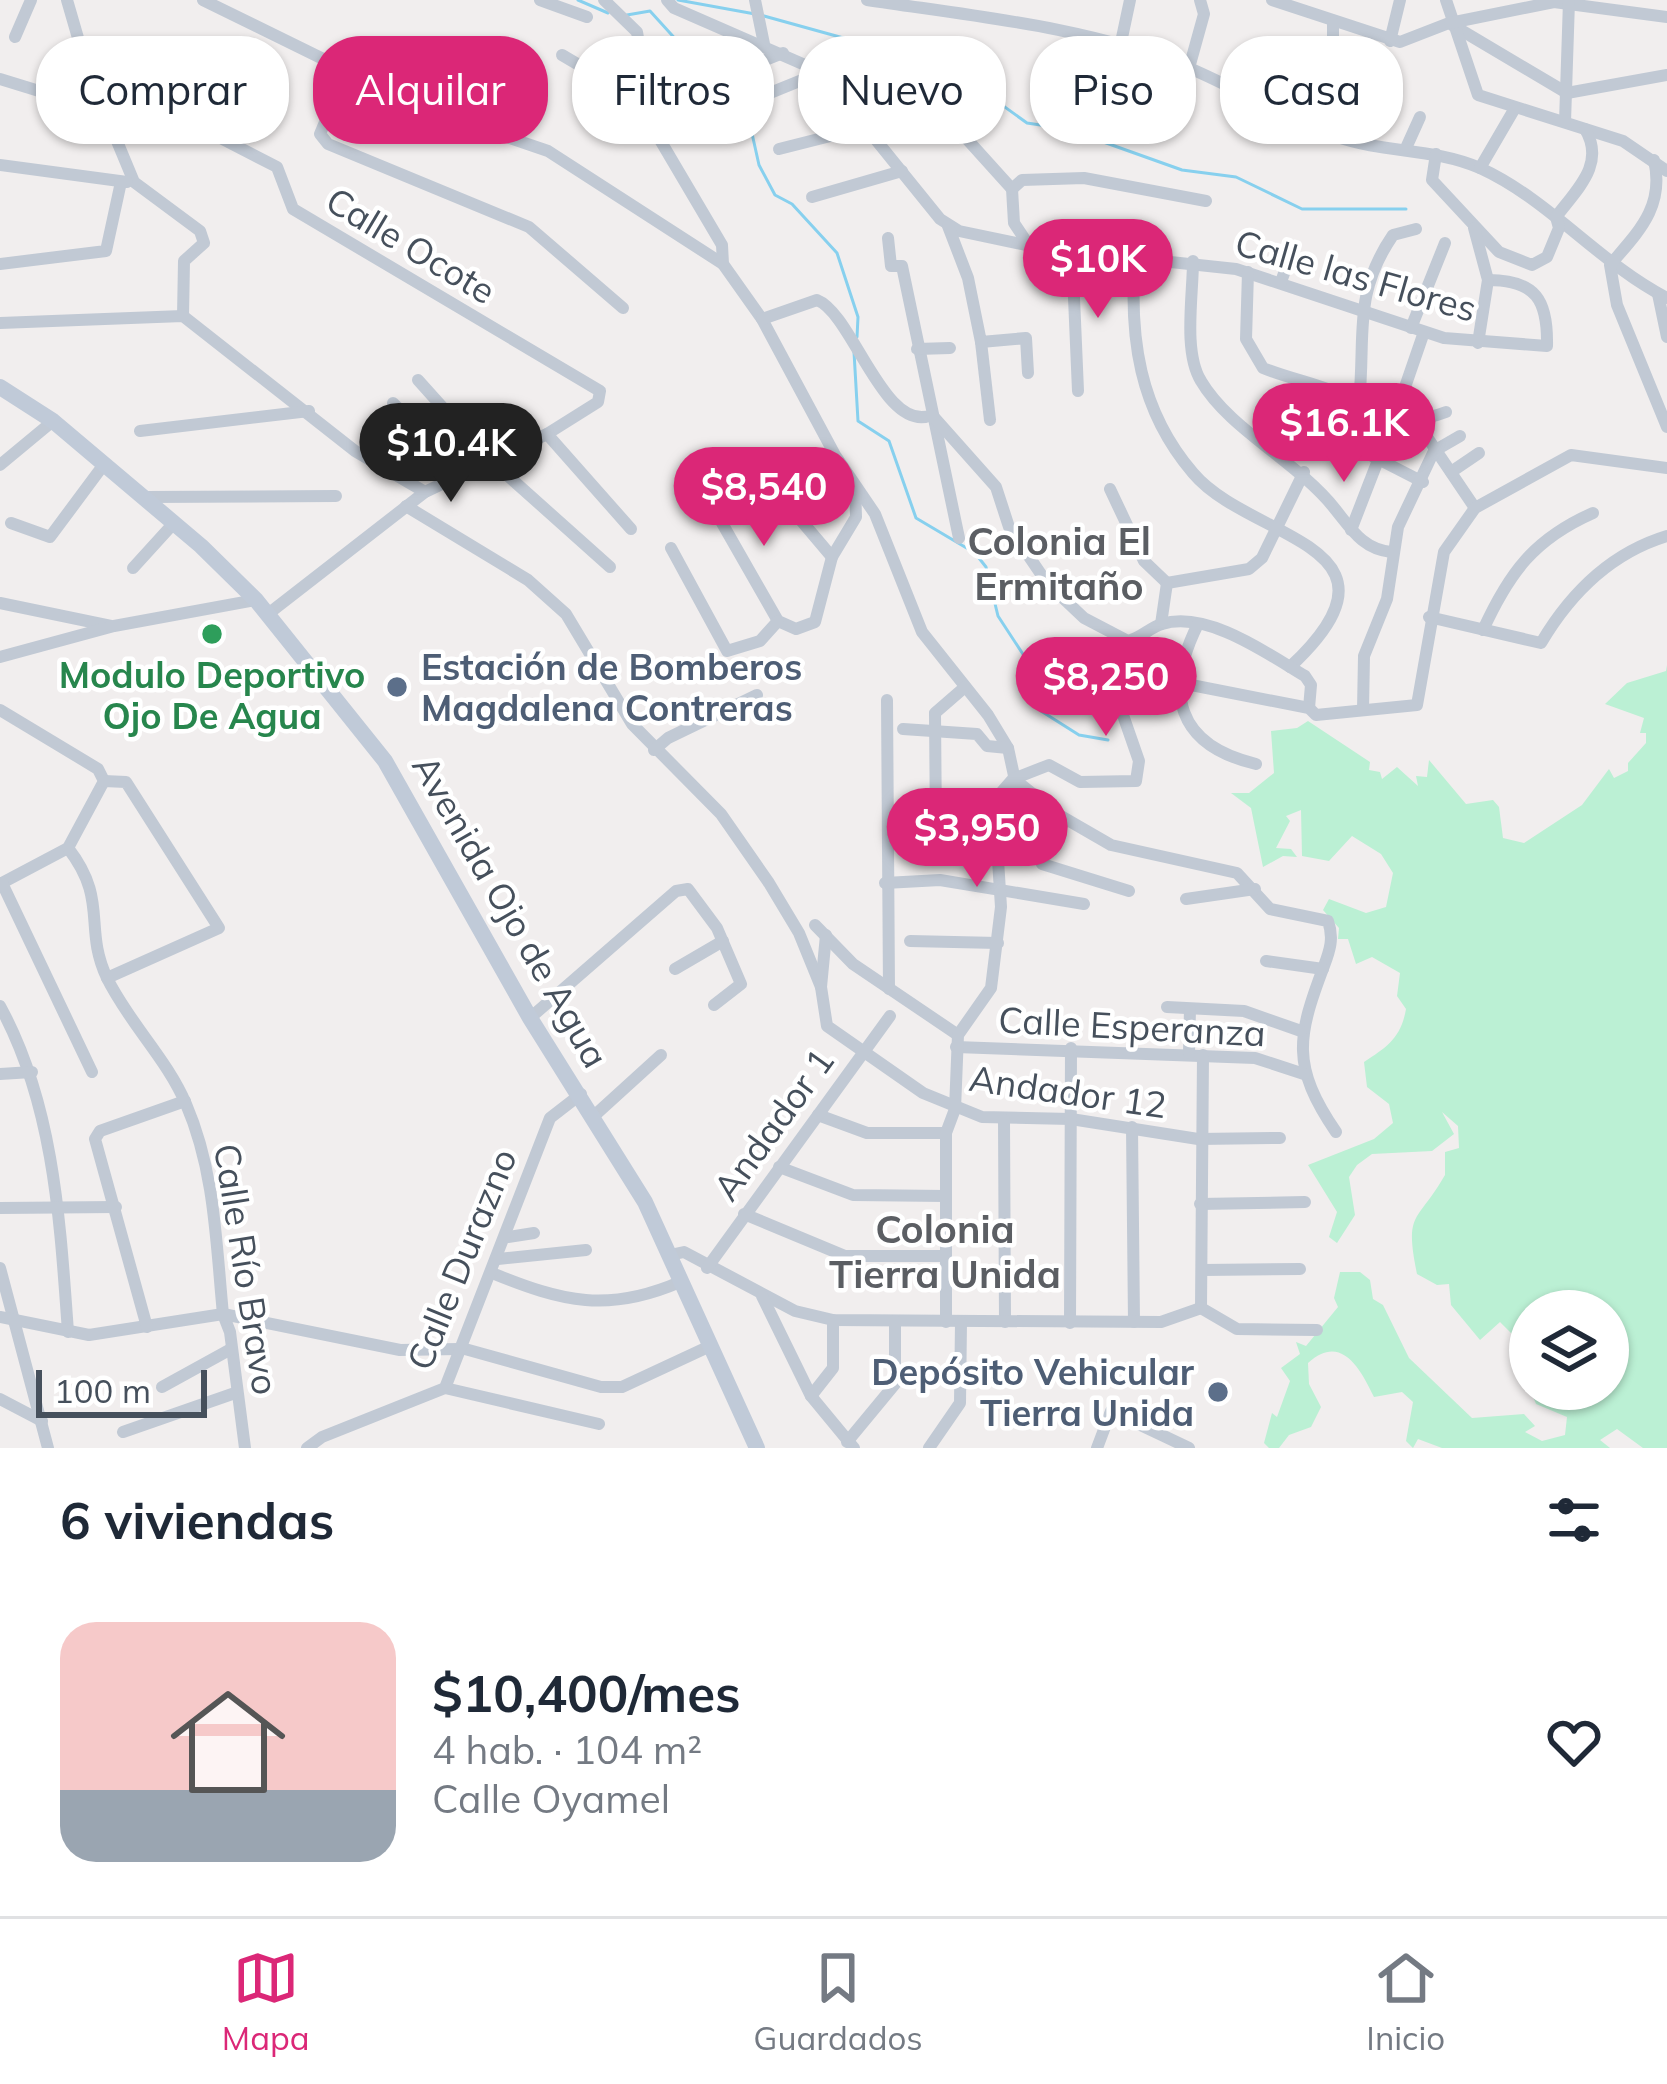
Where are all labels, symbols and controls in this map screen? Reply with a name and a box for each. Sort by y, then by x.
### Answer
chip: Comprar [36,36,289,144]
chip: Alquilar [313,36,548,144]
chip: Filtros [572,36,774,144]
chip: Nuevo [798,36,1006,144]
chip: Piso [1030,36,1196,144]
chip: Casa [1220,36,1403,144]
street label: Calle Ocote [318,177,504,313]
pin: $10K [1027,219,1169,321]
street label: Calle las Flores [1230,219,1482,331]
text: $10K [1050,233,1146,282]
pin: $16.1K [1246,383,1442,485]
text: $16.1K [1279,397,1409,446]
pin: $10.4K [353,403,549,505]
text: $10.4K [386,417,516,466]
pin: $8,540 [666,447,862,549]
text: $8,540 [701,461,827,510]
district label: Colonia El Ermitaño [967,516,1151,610]
marker: Modulo Deportivo Ojo De Agua [199,621,225,647]
pin: $8,250 [1008,637,1204,739]
place label: Estación de Bomberos Magdalena Contreras [421,644,802,730]
text: $8,250 [1043,651,1169,700]
place label: Modulo Deportivo Ojo De Agua [59,652,365,738]
marker: Estación de Bomberos Magdalena Contreras [384,674,410,700]
street label: Avenida Ojo de Agua [403,747,619,1075]
pin: $3,950 [879,788,1075,890]
text: $3,950 [914,802,1040,851]
street label: Calle Esperanza [997,997,1267,1055]
street label: Andador 1 [703,1039,843,1209]
street label: Andador 12 [967,1055,1169,1127]
street label: Calle Río Bravo [205,1140,289,1398]
street label: Calle Durazno [396,1142,526,1376]
district label: Colonia Tierra Unida [829,1204,1061,1298]
map controls [1509,1290,1629,1410]
button: layers [1509,1290,1629,1410]
place label: Depósito Vehicular Tierra Unida [871,1349,1195,1435]
scale bar [36,1364,207,1417]
text: 100 m [54,1370,151,1411]
marker: Depósito Vehicular Tierra Unida [1205,1379,1231,1405]
icon: filters [1541,1487,1607,1553]
text: 6 viviendas [60,1488,334,1552]
text: $10,400/mes [432,1661,741,1725]
icon: home [156,1670,300,1814]
icon: heart [1541,1709,1607,1775]
text: 4 hab. · 104 m² [432,1725,702,1774]
text: Calle Oyamel [432,1774,670,1823]
tab: Mapa [222,1945,310,2058]
tab: Guardados [753,1945,923,2058]
tab: Inicio [1366,1945,1445,2058]

